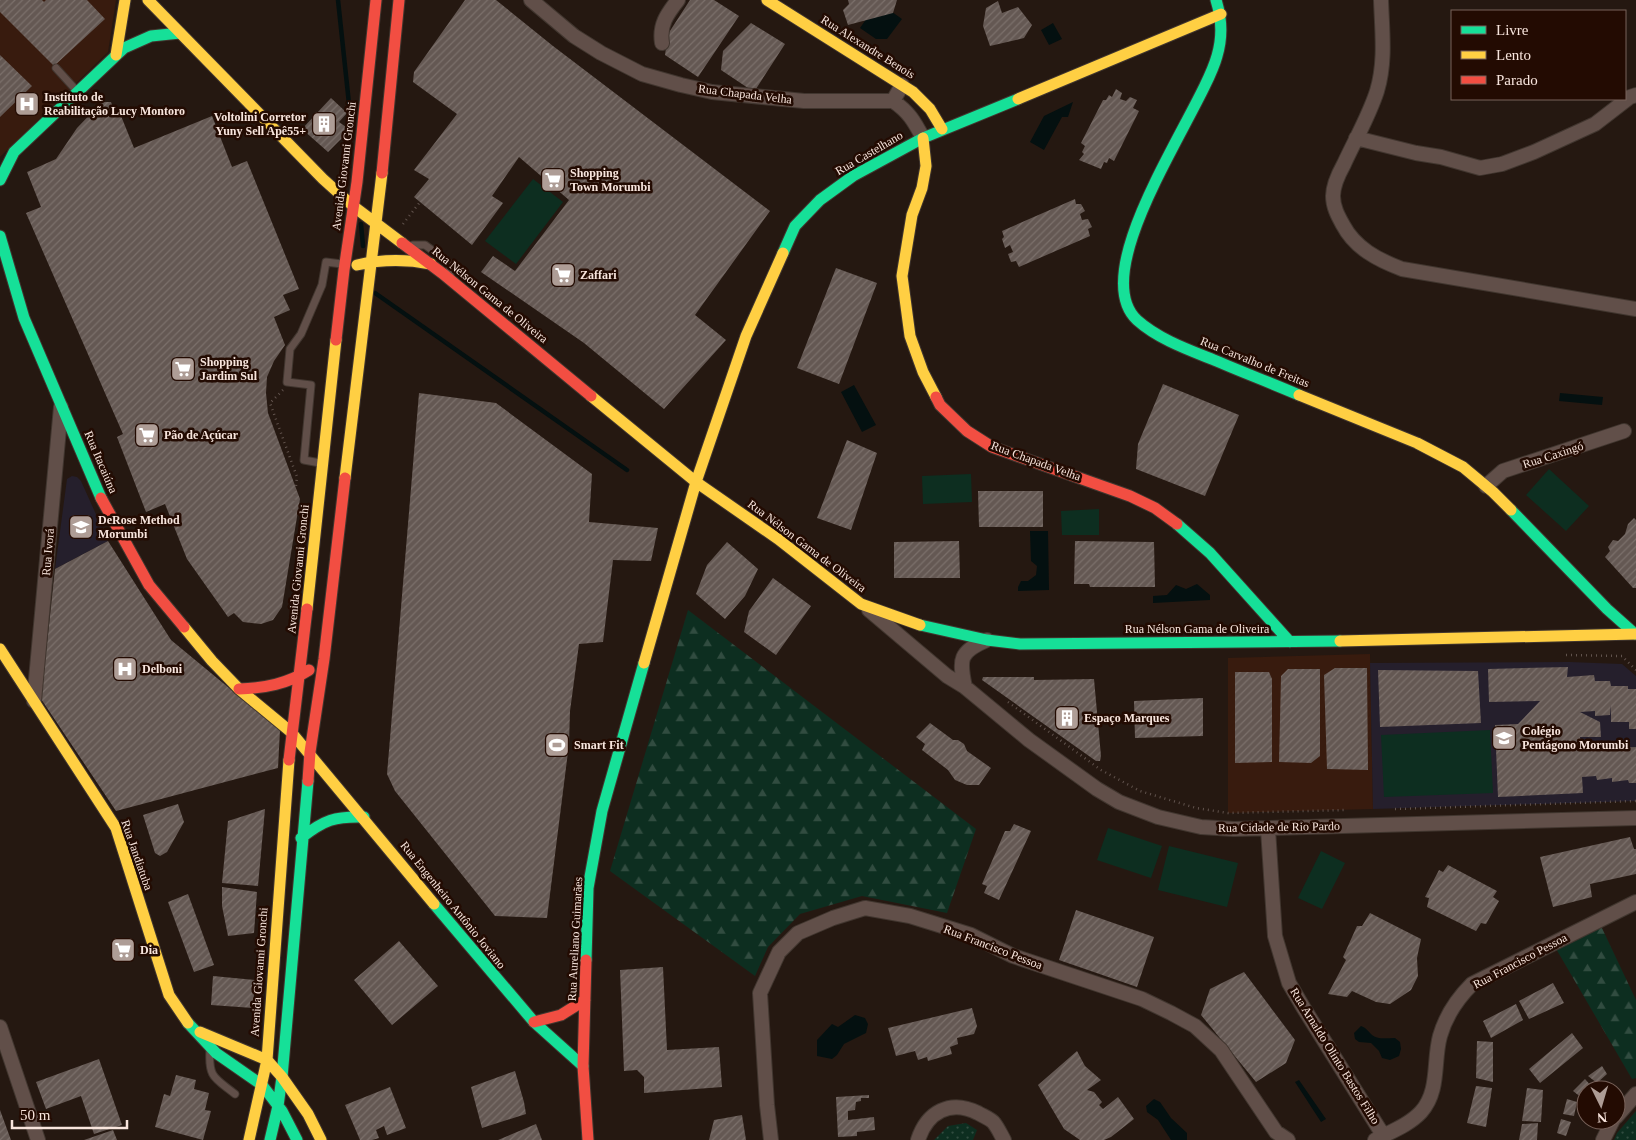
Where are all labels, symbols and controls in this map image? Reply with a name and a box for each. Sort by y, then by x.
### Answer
legend [1451,10,1626,100]
street label: Rua Alexandre Benois [819,12,918,82]
text: Livre [1496,22,1529,38]
text: Lento [1496,47,1531,63]
text: Parado [1496,72,1538,88]
street label: Rua Chapada Velha [697,81,793,107]
place label: Instituto de Reabilitação Lucy Montoro [44,90,185,118]
hospital icon: Instituto de Reabilitação Lucy Montoro [14,91,40,117]
street label: Avenida Giovanni Gronchi [329,100,359,231]
place label: Voltolini Corretor Yuny Sell Apê55+ [214,110,307,138]
building icon: Voltolini Corretor Yuny Sell Apê55+ [311,111,337,137]
street label: Rua Castelhano [833,128,905,178]
place label: Shopping Town Morumbi [570,166,651,194]
supermarket icon: Shopping Town Morumbi [540,167,566,193]
street label: Rua Nélson Gama de Oliveira [429,244,551,346]
supermarket icon: Zaffari [550,262,576,288]
place label: Zaffari [580,268,617,282]
street label: Rua Carvalho de Freitas [1198,334,1312,390]
place label: Shopping Jardim Sul [200,355,258,383]
supermarket icon: Shopping Jardim Sul [170,356,196,382]
supermarket icon: Pão de Açúcar [134,422,160,448]
place label: Pão de Açúcar [164,428,239,442]
street label: Rua Itacaiúna [82,429,121,496]
street label: Rua Chapada Velha [989,438,1083,484]
street label: Rua Caxingó [1521,439,1585,471]
street label: Rua Nélson Gama de Oliveira [745,497,869,596]
street label: Avenida Giovanni Gronchi [284,503,312,634]
place label: DeRose Method Morumbi [98,513,180,541]
school or university icon: DeRose Method Morumbi [68,514,94,540]
street label: Rua Ivorá [39,527,57,576]
street label: Rua Nélson Gama de Oliveira [1125,622,1270,636]
hospital icon: Delboni [112,656,138,682]
place label: Delboni [142,662,183,676]
building icon: Espaço Marques [1054,705,1080,731]
place label: Espaço Marques [1084,711,1170,725]
place label: Colégio Pentágono Morumbi [1522,724,1629,752]
school or university icon: Colégio Pentágono Morumbi [1491,725,1517,751]
sports icon: Smart Fit [544,732,570,758]
place label: Smart Fit [574,738,624,752]
street label: Rua Jandiatuba [118,818,156,893]
street label: Rua Cidade de Rio Pardo [1218,819,1340,835]
street label: Rua Engenheiro Antônio Joviano [397,839,509,971]
street label: Rua Aureliano Guimarães [565,876,585,1002]
street label: Avenida Giovanni Gronchi [247,906,271,1037]
street label: Rua Francisco Pessoa [942,922,1045,973]
street label: Rua Francisco Pessoa [1471,930,1570,992]
supermarket icon: Dia [110,937,136,963]
place label: Dia [140,943,158,957]
street label: Rua Arnaldo Olinto Bastos Filho [1287,985,1383,1127]
north arrow [1576,1080,1626,1130]
scale bar [12,1098,128,1130]
text: 50 m [20,1107,51,1123]
text: N [1596,1110,1608,1125]

